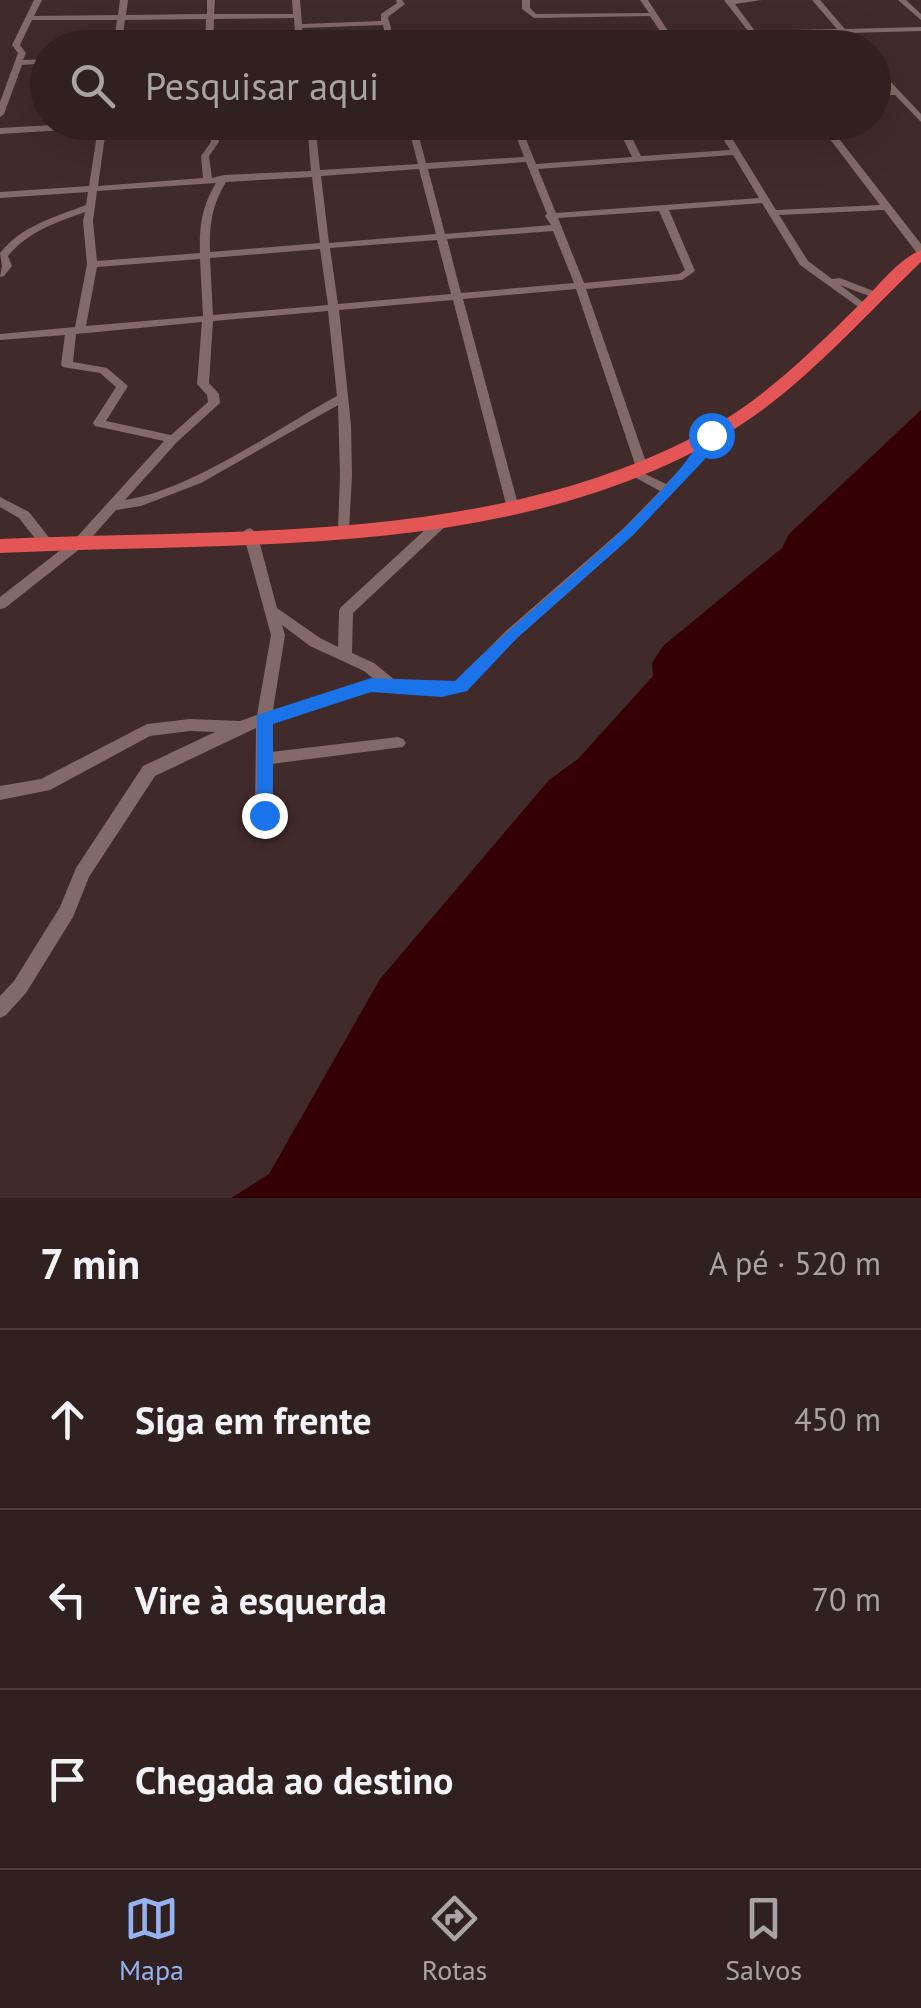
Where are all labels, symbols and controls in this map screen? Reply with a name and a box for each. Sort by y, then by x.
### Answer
search box [30,30,891,140]
icon: search [65,58,120,113]
text: Pesquisar aqui [145,61,379,110]
route start [689,413,735,459]
route end [242,793,288,839]
text: 7 min [40,1236,140,1291]
text: A pé · 520 m [709,1242,881,1284]
icon: ahead [40,1392,95,1447]
text: Siga em frente [135,1395,372,1444]
text: 450 m [794,1398,881,1440]
icon: left [40,1572,95,1627]
text: Vire à esquerda [135,1575,387,1624]
text: 70 m [812,1578,881,1620]
icon: arrive [40,1752,95,1807]
text: Chegada ao destino [135,1755,454,1804]
tab: Mapa [119,1891,184,1988]
tab: Rotas [422,1891,487,1988]
tab: Salvos [725,1891,802,1988]

